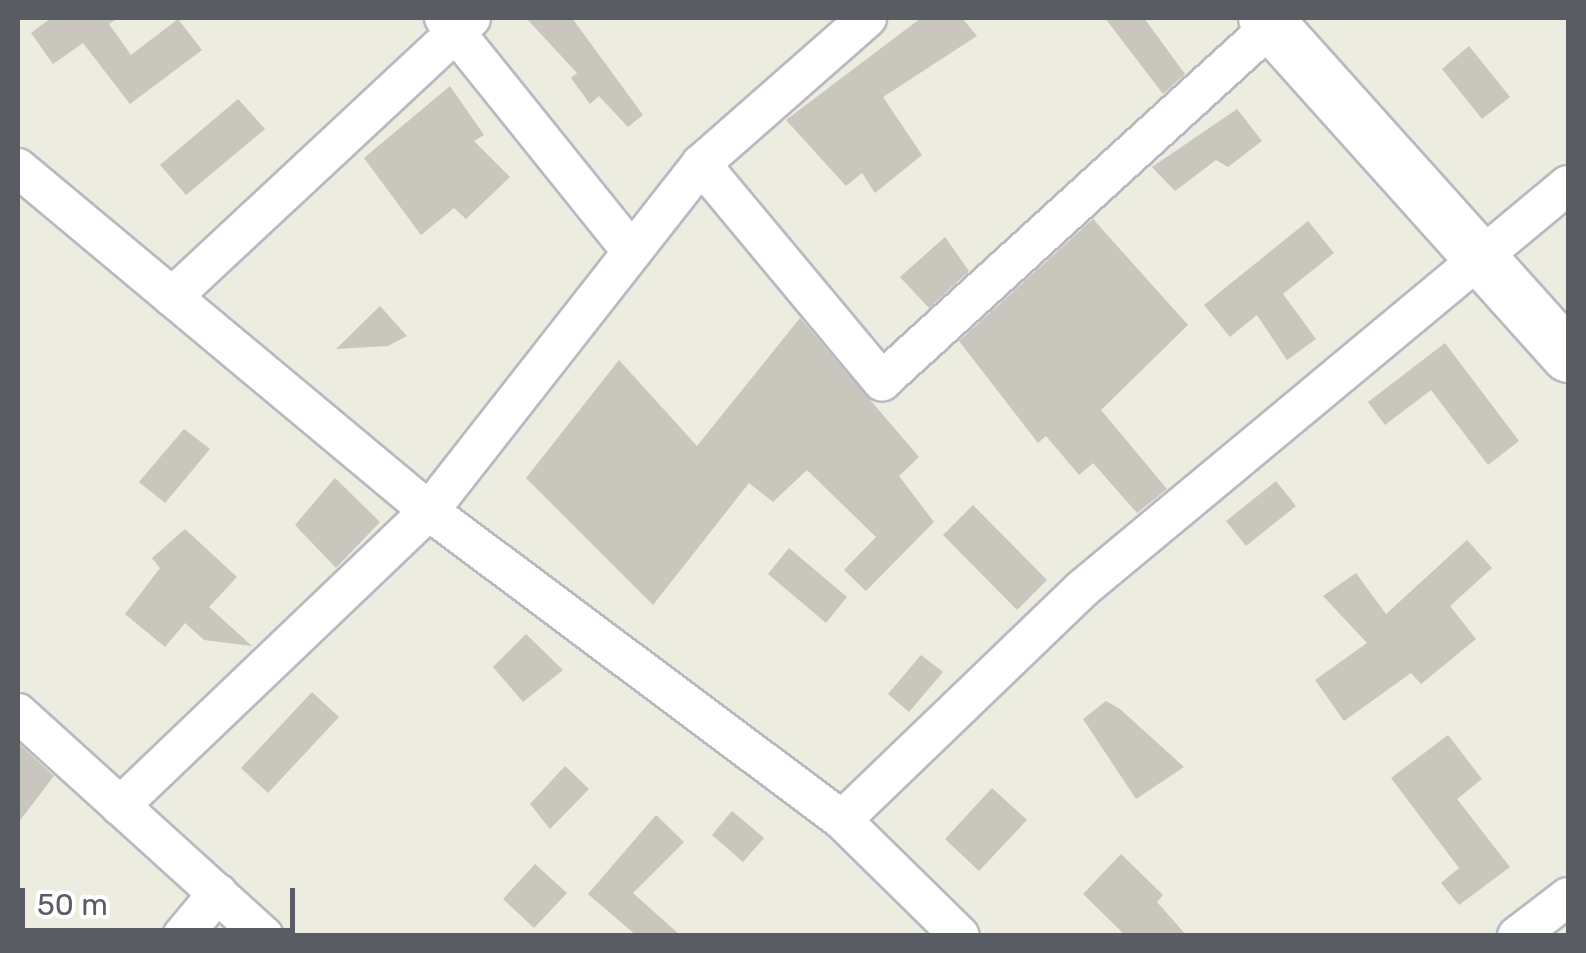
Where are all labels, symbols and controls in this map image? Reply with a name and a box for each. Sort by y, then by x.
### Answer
scale bar [25,868,300,930]
text: 50 m [37,887,108,923]

